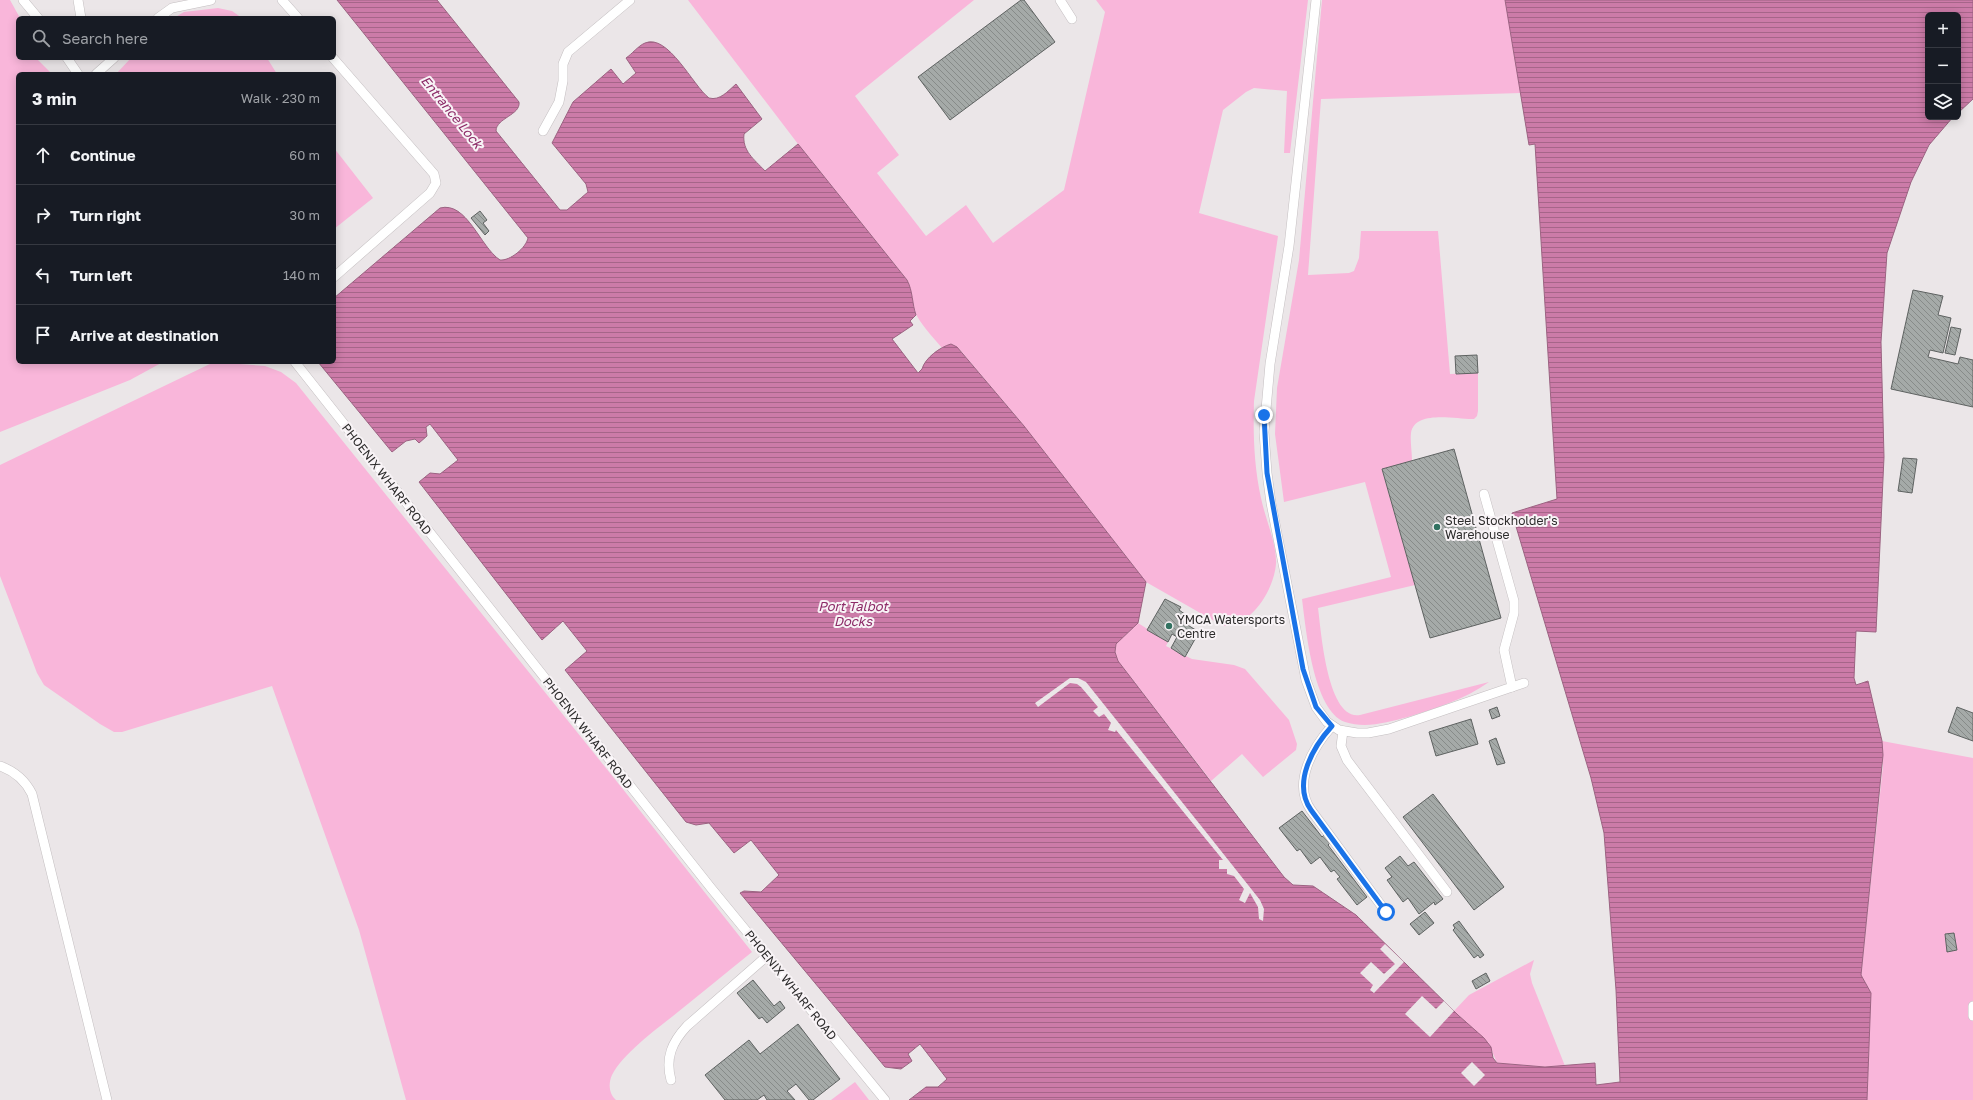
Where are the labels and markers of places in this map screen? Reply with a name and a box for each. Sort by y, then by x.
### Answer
place label: Steel Stockholder's Warehouse [1445,513,1558,542]
marker: Steel Stockholder's Warehouse [1432,522,1442,532]
place label: YMCA Watersports Centre [1177,612,1285,641]
marker: YMCA Watersports Centre [1164,621,1174,631]

